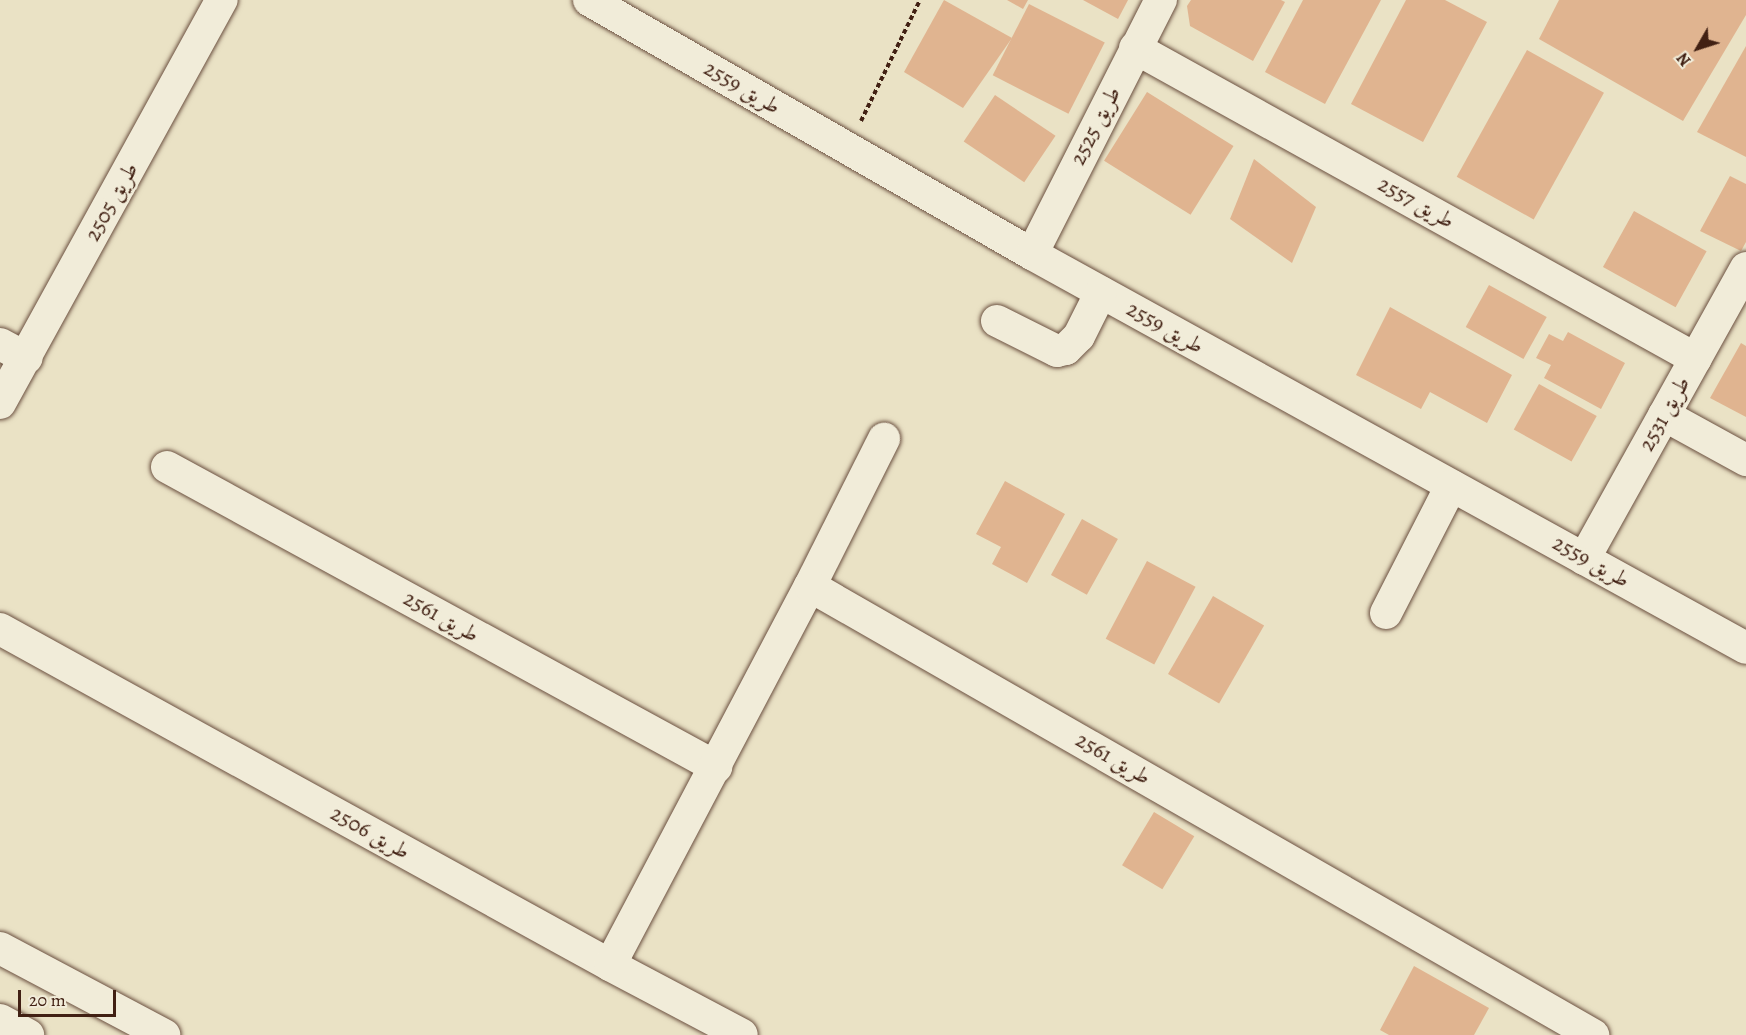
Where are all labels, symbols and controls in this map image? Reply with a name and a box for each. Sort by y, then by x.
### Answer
north arrow [1668,18,1728,78]
text: N [1672,48,1696,71]
street label: طريق 2559 [699,56,785,120]
street label: طريق 2525 [1065,82,1127,170]
street label: طريق 2505 [80,158,144,246]
street label: طريق 2557 [1373,171,1459,235]
street label: طريق 2559 [1122,296,1208,360]
street label: طريق 2531 [1634,372,1696,456]
street label: طريق 2559 [1548,530,1634,594]
street label: طريق 2561 [399,586,483,648]
street label: طريق 2561 [1071,727,1155,791]
street label: طريق 2506 [326,801,414,865]
scale bar [21,978,118,1016]
text: 20 m [29,988,66,1012]

